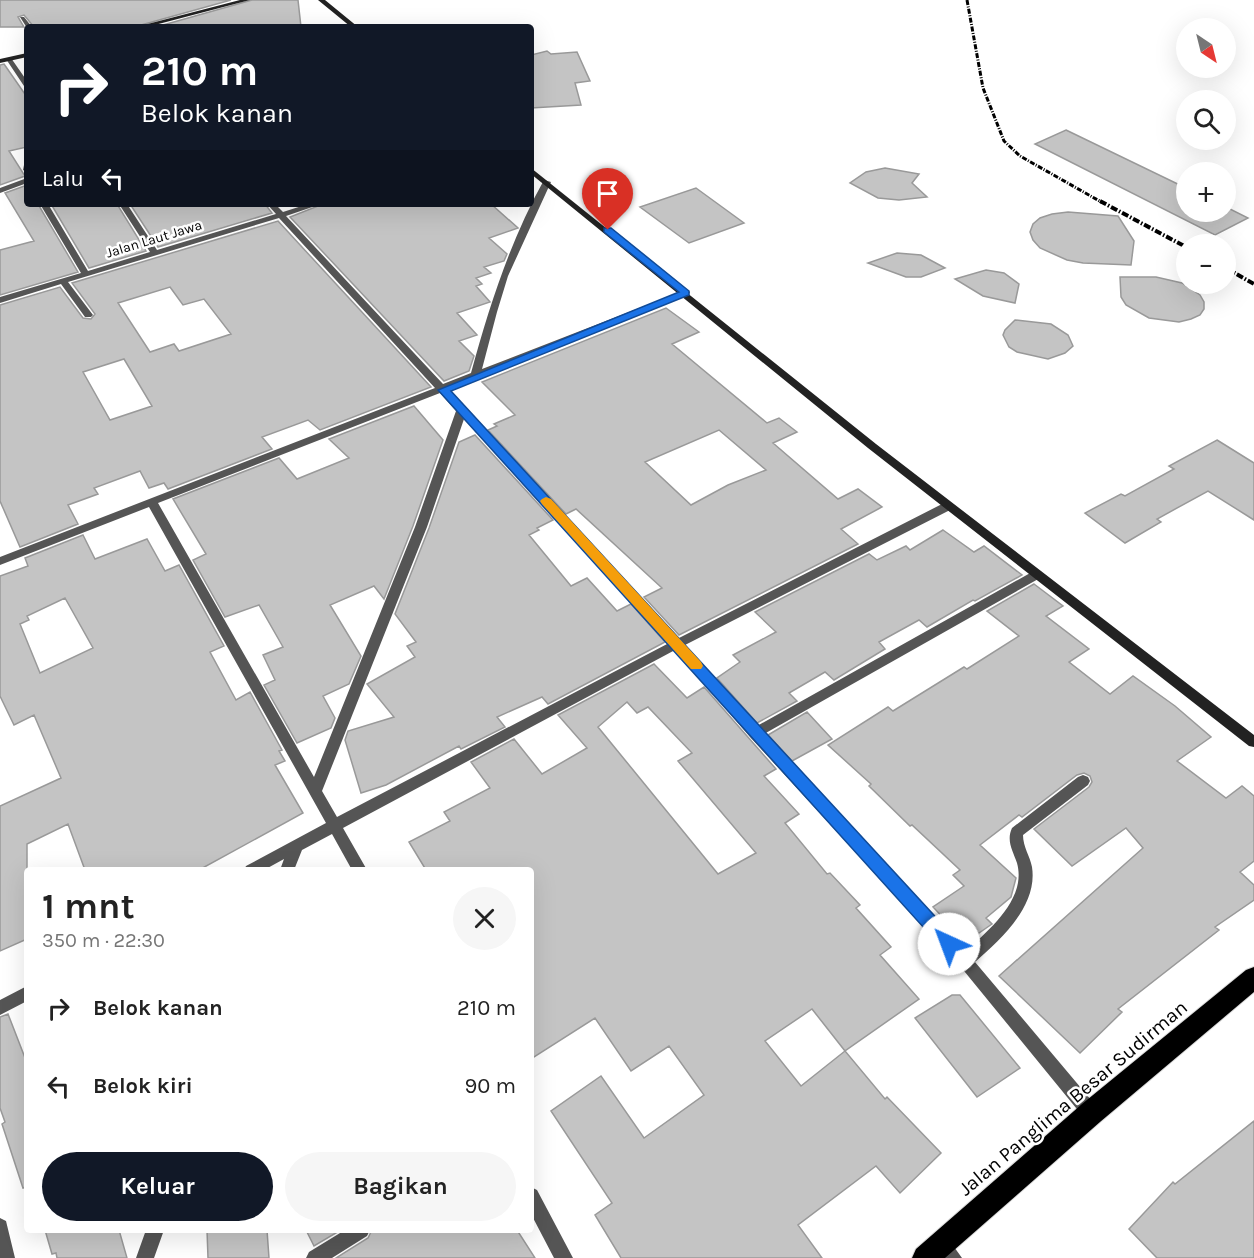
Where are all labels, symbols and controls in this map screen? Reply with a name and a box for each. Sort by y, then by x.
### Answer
north arrow [1176,18,1236,78]
map controls [1176,18,1236,294]
text: 210 m [141,46,258,96]
icon: right [42,48,120,126]
button: search [1176,90,1236,150]
text: Belok kanan [141,97,293,129]
icon: left [96,162,129,195]
button: + [1176,162,1236,222]
text: Lalu [42,166,84,192]
pin [582,168,633,230]
icon: arrive [591,177,624,210]
street label: Jalan Laut Jawa [104,216,204,262]
button: − [1176,234,1236,294]
text: 1 mnt [42,885,135,927]
button: close [453,887,516,950]
position arrow [917,912,981,976]
text: 350 m · 22:30 [42,929,165,952]
icon: right [42,992,75,1025]
text: Belok kanan [93,995,223,1021]
text: 210 m [457,995,516,1021]
street label: Jalan Panglima Besar Sudirman [954,996,1192,1200]
icon: left [42,1070,75,1103]
text: Belok kiri [93,1073,193,1099]
text: 90 m [464,1073,516,1099]
button: Keluar [42,1152,273,1221]
button: Bagikan [285,1152,516,1221]

